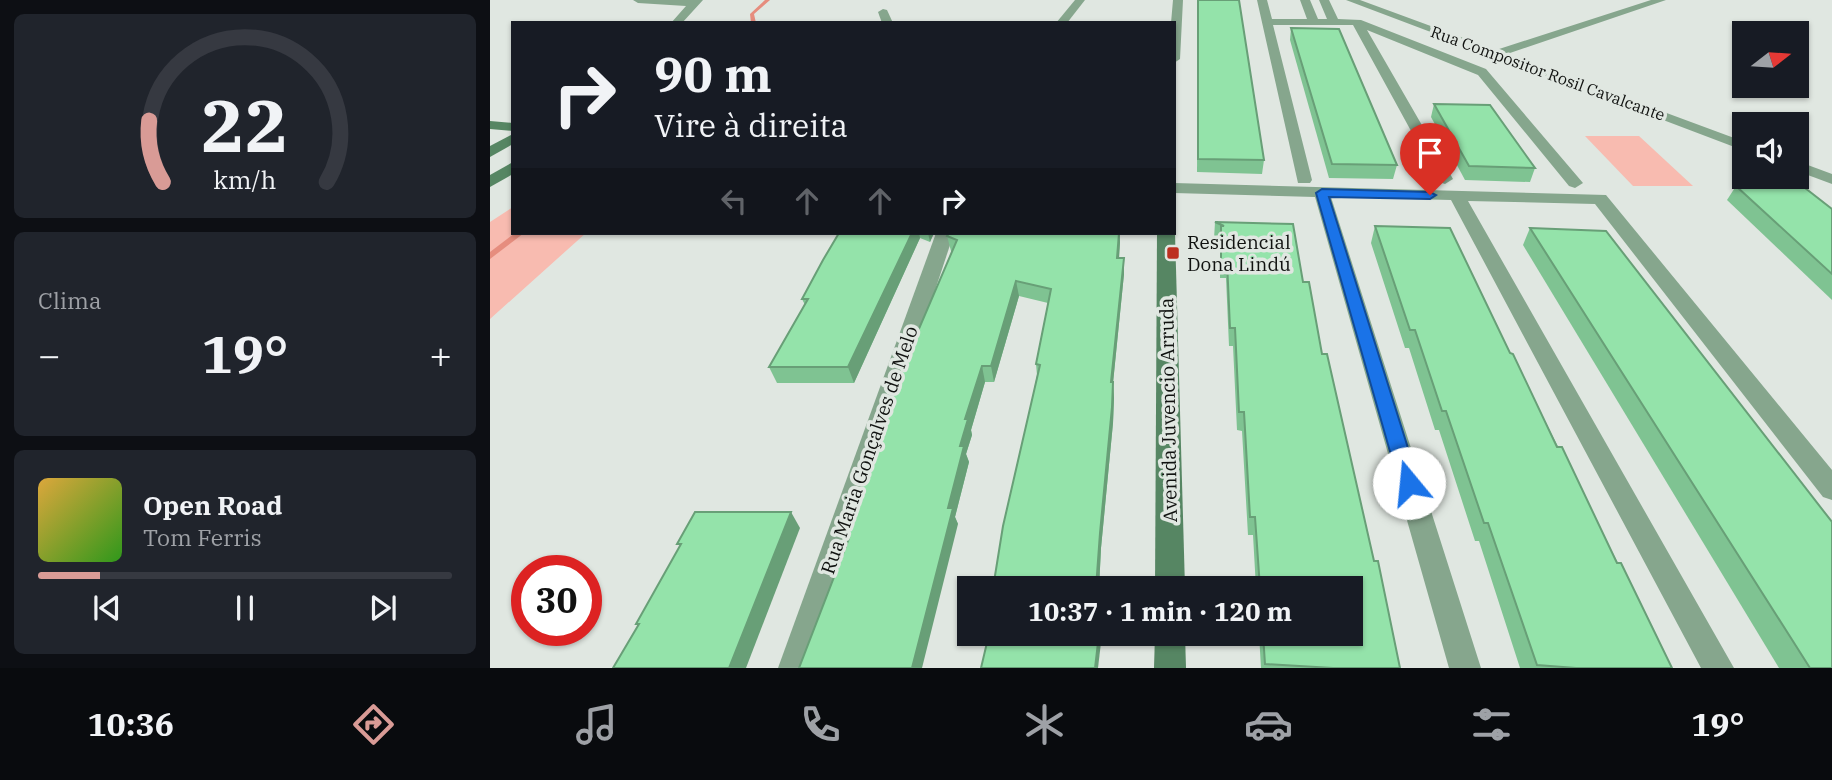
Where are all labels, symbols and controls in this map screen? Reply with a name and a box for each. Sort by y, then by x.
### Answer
street label: Rua Compositor Rosil Cavalcante [1428,21,1668,125]
north arrow [1732,21,1810,98]
map controls [1732,21,1809,189]
text: 90 m [654,42,772,105]
icon: right [539,49,630,140]
text: 22 [201,77,289,172]
text: Vire à direita [654,104,848,146]
button: sound [1732,112,1809,189]
pin [1400,123,1460,195]
icon: arrive [1411,134,1449,172]
text: km/h [213,163,277,196]
icon: left [715,182,753,220]
icon: ahead [788,182,826,220]
icon: ahead [861,182,899,220]
icon: right [934,182,972,220]
place label: Residencial Dona Lindú [1187,230,1291,276]
marker: Residencial Dona Lindú [1165,245,1181,261]
text: Clima [38,285,102,315]
street label: Avenida Juvencio Arruda [1154,297,1182,523]
text: 19° [202,320,288,387]
street label: Rua Maria Gonçalves de Melo [815,323,923,577]
text: − [38,330,61,379]
text: + [429,330,452,379]
position arrow [1372,446,1446,520]
text: Open Road [143,488,282,522]
text: Tom Ferris [143,522,262,552]
speed limit sign: 30 [511,555,602,646]
icon: previous [88,589,126,627]
icon: pause [226,589,264,627]
icon: next [364,589,402,627]
text: 10:37 · 1 min · 120 m [1028,594,1292,628]
icon: directions [349,700,398,749]
icon: music [572,700,621,749]
icon: phone [796,700,845,749]
icon: climate [1020,700,1069,749]
icon: car [1244,700,1293,749]
icon: filters [1467,700,1516,749]
text: 10:36 [87,703,174,745]
text: 19° [1691,703,1745,745]

